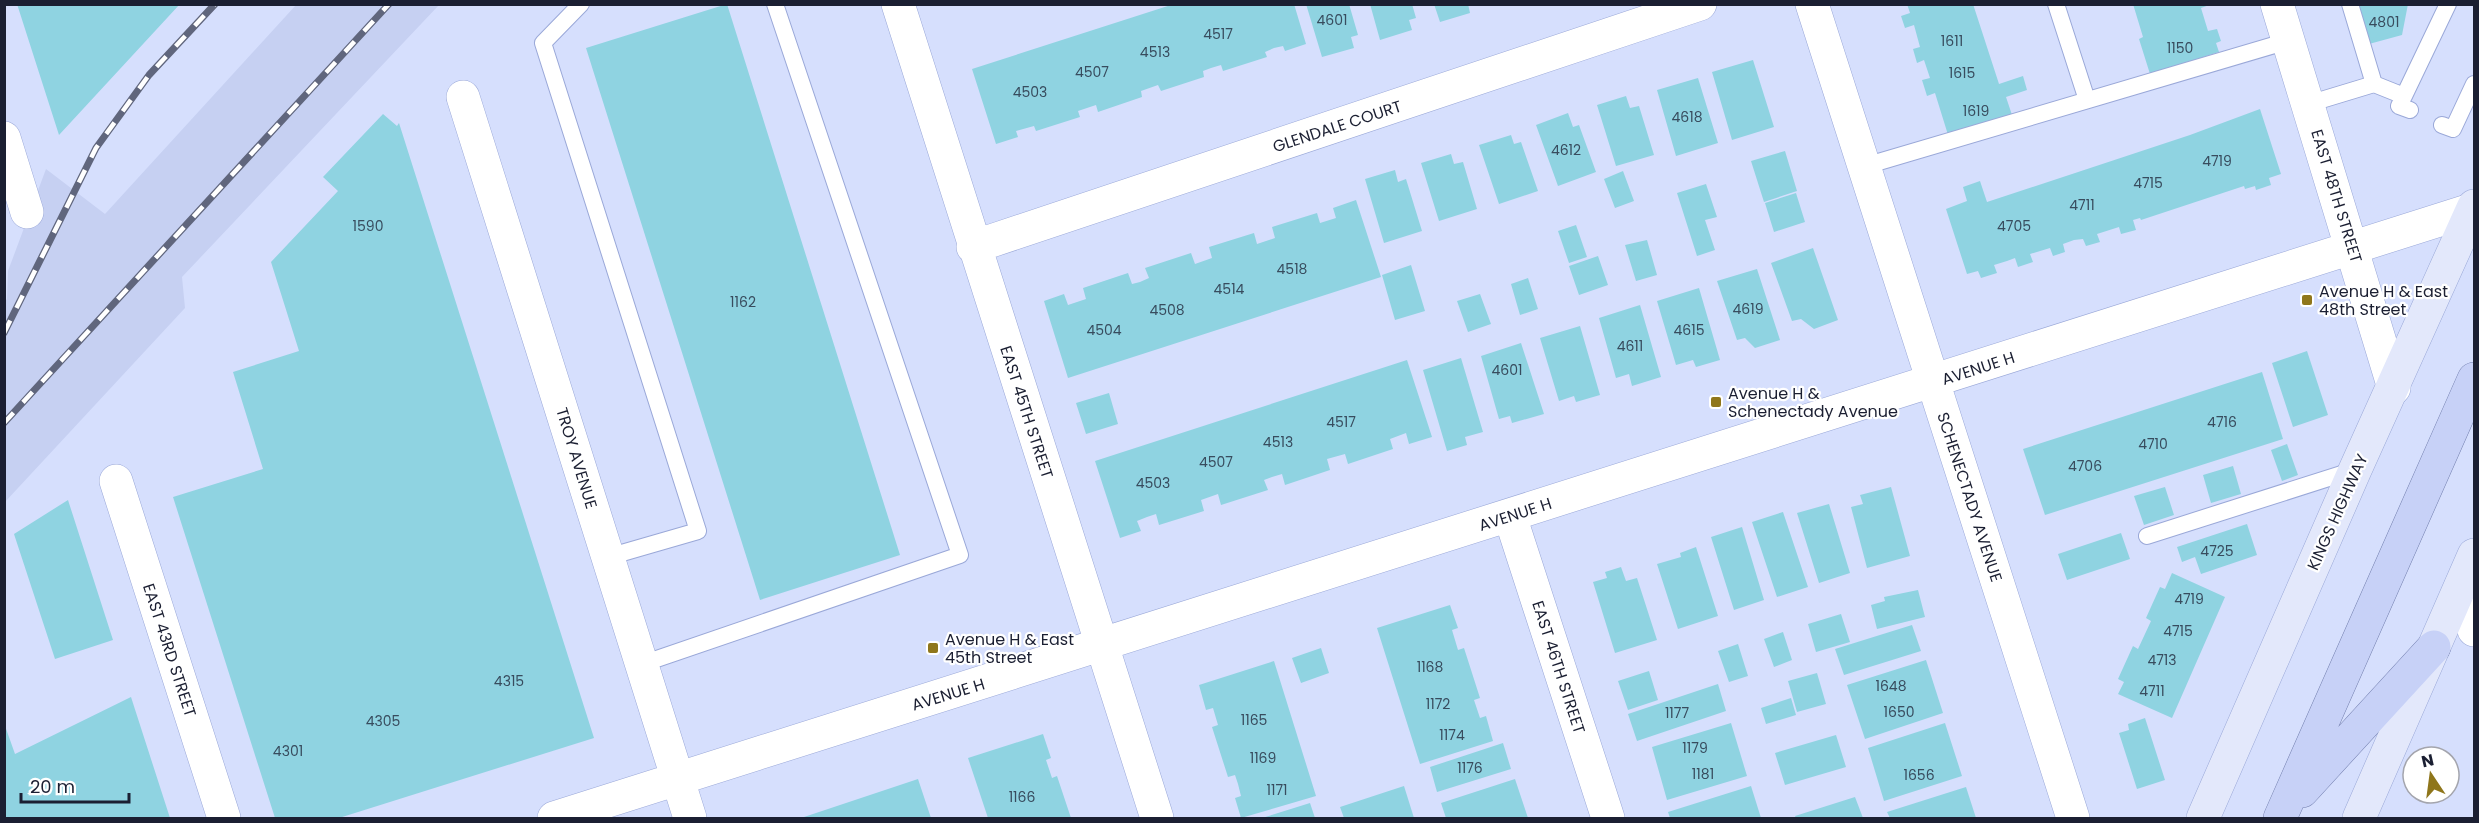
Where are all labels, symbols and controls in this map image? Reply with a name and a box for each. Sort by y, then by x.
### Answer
house number: 4601 [1317,10,1347,30]
house number: 4801 [2369,12,2399,32]
house number: 4517 [1203,24,1233,44]
house number: 1611 [1941,31,1963,51]
house number: 1150 [2167,38,2193,58]
house number: 4513 [1140,42,1170,62]
house number: 4507 [1075,62,1109,82]
house number: 1615 [1949,63,1975,83]
house number: 4503 [1013,82,1047,102]
street label: GLENDALE COURT [1270,95,1405,158]
house number: 1619 [1963,101,1989,121]
house number: 4618 [1671,107,1703,127]
street label: EAST 48TH STREET [2305,127,2368,266]
house number: 4612 [1551,140,1581,160]
house number: 4719 [2202,151,2232,171]
house number: 4715 [2133,173,2163,193]
house number: 4711 [2069,195,2095,215]
house number: 1590 [353,216,383,236]
house number: 4705 [1997,216,2031,236]
house number: 4518 [1277,259,1308,279]
house number: 4514 [1214,279,1245,299]
place label: Avenue H & East 48th Street [2319,280,2448,321]
house number: 1162 [730,292,756,312]
marker: Avenue H & East 48th Street [2300,293,2314,307]
house number: 4619 [1733,299,1764,319]
house number: 4508 [1149,300,1185,320]
house number: 4504 [1086,320,1122,340]
house number: 4615 [1674,320,1704,340]
house number: 4611 [1617,336,1643,356]
street label: EAST 45TH STREET [994,343,1059,482]
street label: AVENUE H [1939,346,2018,391]
house number: 4601 [1492,360,1522,380]
place label: Avenue H & Schenectady Avenue [1728,382,1898,423]
marker: Avenue H & Schenectady Avenue [1709,395,1723,409]
street label: TROY AVENUE [550,405,603,512]
street label: SCHENECTADY AVENUE [1931,409,2008,585]
house number: 4517 [1326,412,1356,432]
house number: 4716 [2207,412,2237,432]
house number: 4513 [1263,432,1293,452]
house number: 4710 [2138,434,2168,454]
street label: KINGS HIGHWAY [2301,450,2374,574]
house number: 4507 [1199,452,1233,472]
house number: 4706 [2068,456,2102,476]
house number: 4503 [1136,473,1170,493]
street label: AVENUE H [1476,492,1555,537]
house number: 4725 [2200,541,2234,561]
street label: EAST 43RD STREET [137,581,202,720]
house number: 4719 [2174,589,2204,609]
street label: EAST 46TH STREET [1526,598,1591,737]
house number: 4715 [2163,621,2193,641]
place label: Avenue H & East 45th Street [945,628,1074,669]
marker: Avenue H & East 45th Street [926,641,940,655]
house number: 4713 [2147,650,2177,670]
house number: 1168 [1417,657,1444,677]
house number: 4315 [494,671,524,691]
street label: AVENUE H [909,672,988,717]
house number: 1648 [1875,676,1907,696]
house number: 4711 [2139,681,2165,701]
house number: 1172 [1426,694,1450,714]
house number: 1650 [1884,702,1914,722]
house number: 1177 [1665,703,1689,723]
house number: 1165 [1241,710,1267,730]
house number: 4305 [366,711,400,731]
house number: 1174 [1439,725,1465,745]
house number: 1179 [1682,738,1708,758]
house number: 4301 [273,741,303,761]
north arrow [2401,745,2461,805]
house number: 1169 [1250,748,1276,768]
text: N [2419,748,2436,773]
house number: 1176 [1457,758,1483,778]
house number: 1181 [1692,764,1714,784]
house number: 1656 [1903,765,1935,785]
scale bar [21,766,129,804]
text: 20 m [30,774,75,799]
house number: 1171 [1266,780,1288,800]
house number: 1166 [1009,787,1035,807]

